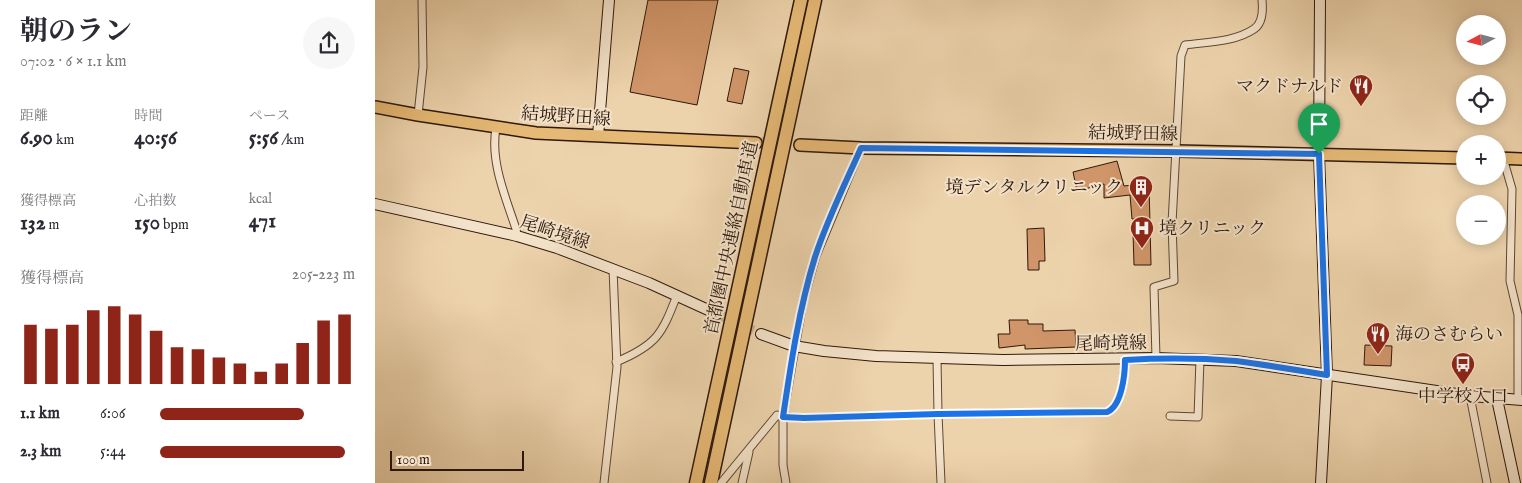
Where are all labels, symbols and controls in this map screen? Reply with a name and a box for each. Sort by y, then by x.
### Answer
text: 朝のラン [20,15,132,50]
north arrow [1456,15,1506,65]
map controls [1456,15,1506,245]
button: share [303,17,355,69]
text: 07:02 · 6 × 1.1 km [20,52,127,72]
restaurant icon: マクドナルド [1348,73,1374,107]
button: locate [1456,75,1506,125]
place label: マクドナルド [1236,76,1343,99]
street label: 結城野田線 [520,103,612,132]
pin [1298,103,1340,154]
text: 距離 [20,107,48,125]
text: 時間 [134,107,162,125]
text: ペース [249,107,290,125]
icon: arrive [1305,110,1333,138]
street label: 結城野田線 [1088,122,1178,147]
text: 6.90 [20,125,53,152]
text: 40:56 [134,125,177,152]
text: 5:56 [249,125,278,152]
text: km [53,131,74,149]
text: /km [278,131,304,149]
button: + [1456,135,1506,185]
street label: 首都圏中央連絡自動車道 [701,139,764,338]
building icon: 境デンタルクリニック [1128,174,1154,208]
place label: 境デンタルクリニック [946,177,1123,200]
text: kcal [249,190,272,208]
text: 獲得標高 [20,192,76,210]
text: 心拍数 [134,192,176,210]
button: − [1456,195,1506,245]
text: 471 [249,208,276,235]
text: 132 [20,210,46,237]
text: 150 [134,210,160,237]
street label: 尾崎境線 [517,211,592,255]
hospital icon: 境クリニック [1129,215,1155,249]
text: m [46,216,59,234]
text: bpm [160,216,189,234]
place label: 境クリニック [1159,218,1266,241]
text: 205–223 m [292,265,355,285]
text: 獲得標高 [20,269,84,289]
restaurant icon: 海のさむらい [1365,321,1391,355]
place label: 海のさむらい [1395,324,1503,347]
street label: 尾崎境線 [1075,332,1147,357]
bus stop icon: 中学校入口 [1450,351,1476,385]
place label: 中学校入口 [1418,386,1508,409]
text: 1.1 km [20,404,60,424]
text: 6:06 [100,404,126,424]
text: 2.3 km [20,442,61,462]
text: 5:44 [100,442,126,462]
scale bar [390,448,524,471]
text: 100 m [397,451,430,469]

